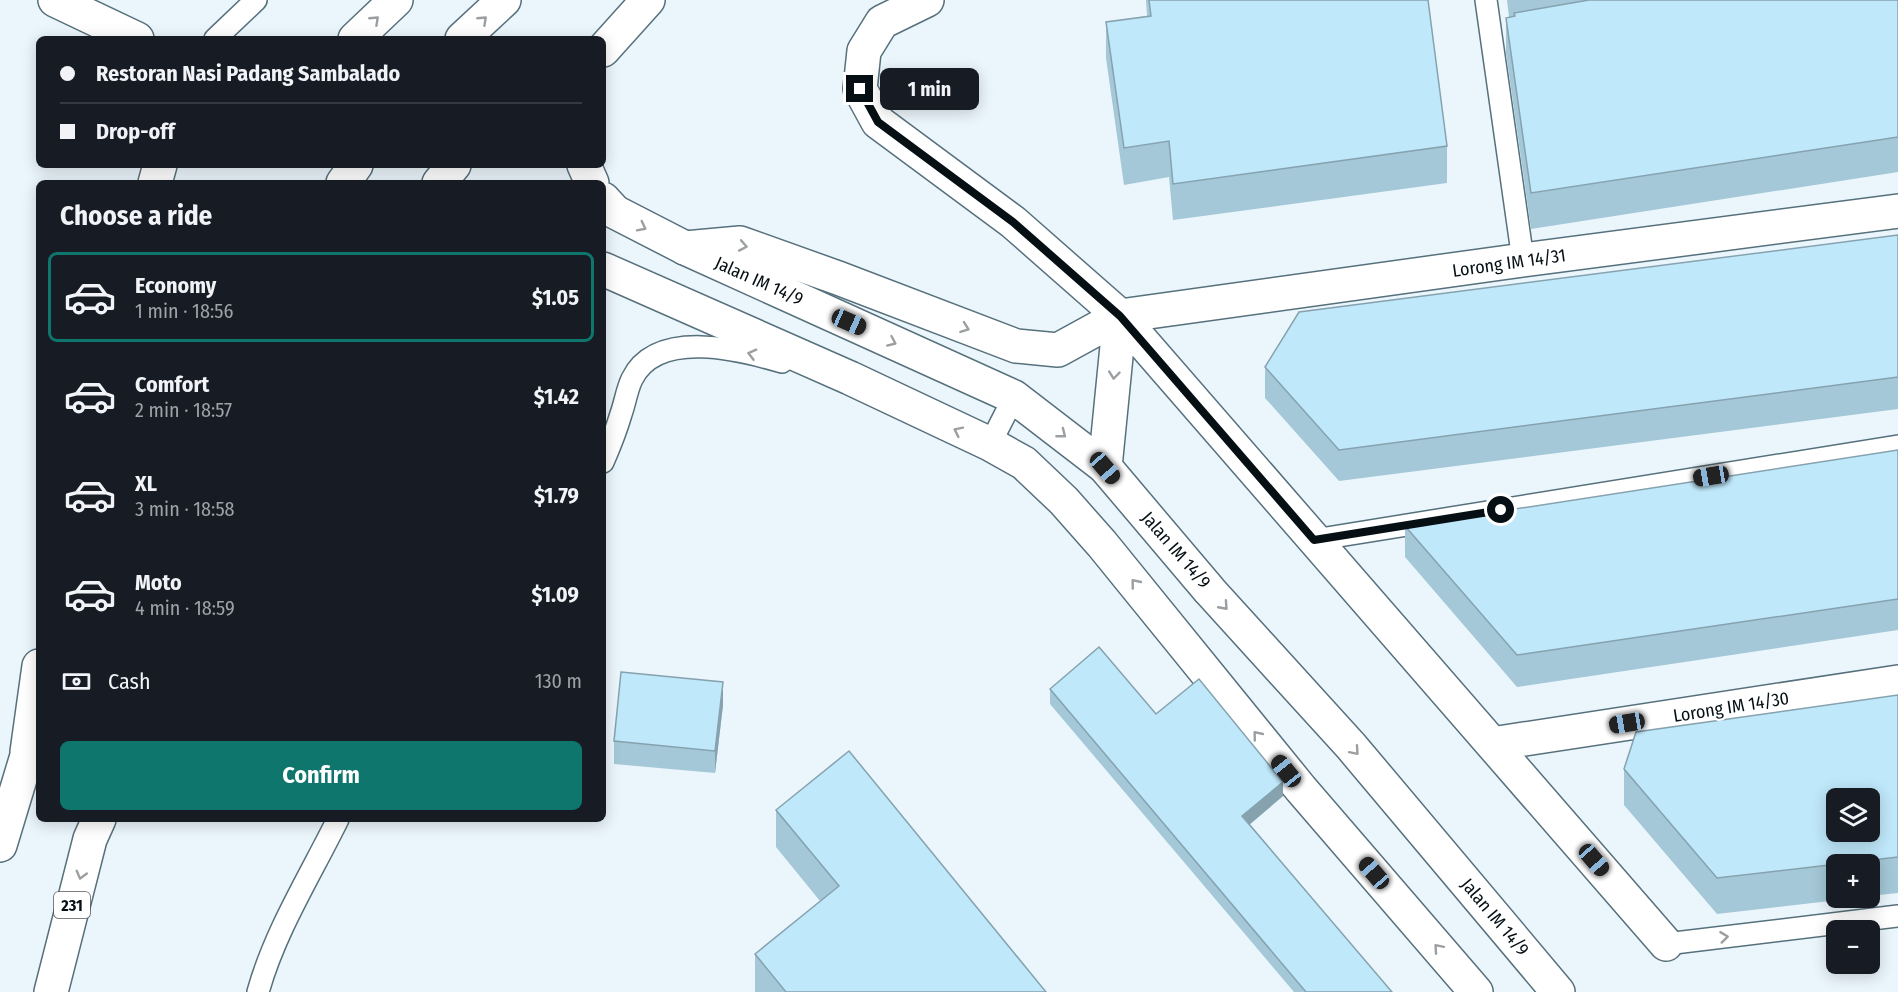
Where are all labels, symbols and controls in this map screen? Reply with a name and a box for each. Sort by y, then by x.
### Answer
one-way arrow [368,16,379,27]
one-way arrow [476,16,487,27]
text: Restoran Nasi Padang Sambalado [96,60,400,87]
callout: 1 min [881,68,980,110]
route end [846,75,873,102]
text: 1 min [908,77,951,101]
text: Drop-off [96,118,175,145]
text: Choose a ride [60,200,212,232]
one-way arrow [635,220,646,231]
one-way arrow [738,239,748,252]
street label: Lorong IM 14/31 [1451,244,1567,282]
street label: Jalan IM 14/9 [711,252,807,310]
icon: car [63,270,117,324]
text: Economy [135,272,216,299]
text: $1.05 [532,284,579,311]
text: 1 min · 18:56 [135,299,233,323]
car [829,306,869,338]
one-way arrow [959,320,970,333]
one-way arrow [885,334,896,346]
one-way arrow [747,348,757,361]
icon: car [63,369,117,423]
one-way arrow [1108,370,1121,379]
text: Comfort [135,371,209,398]
text: $1.42 [534,383,579,410]
text: 2 min · 18:57 [135,398,232,422]
one-way arrow [954,426,965,438]
one-way arrow [1055,427,1066,438]
car [1086,449,1124,487]
car [1692,464,1730,488]
icon: car [63,468,117,522]
text: XL [135,470,157,497]
text: $1.79 [534,482,579,509]
route start [1487,496,1514,523]
text: 3 min · 18:58 [135,497,235,521]
street label: Jalan IM 14/9 [1137,507,1215,593]
icon: car [63,567,117,621]
text: Moto [135,569,182,596]
one-way arrow [1131,579,1142,590]
text: $1.09 [532,581,579,608]
text: 4 min · 18:59 [135,596,235,620]
one-way arrow [1217,599,1228,610]
icon: cash [60,665,93,698]
text: Cash [108,668,151,695]
text: 130 m [535,669,582,693]
street label: Lorong IM 14/30 [1672,687,1790,727]
car [1608,711,1646,735]
one-way arrow [1254,731,1265,742]
button: Confirm [60,741,582,810]
one-way arrow [1347,744,1358,755]
car [1268,751,1304,791]
map controls [1826,788,1880,974]
button: layers [1826,788,1880,842]
car [1575,841,1613,879]
car [1355,854,1393,892]
button: + [1826,854,1880,908]
one-way arrow [75,869,88,879]
street label: Jalan IM 14/9 [1456,874,1534,960]
road number: 231 [54,892,90,918]
button: − [1826,920,1880,974]
one-way arrow [1720,931,1729,943]
one-way arrow [1434,944,1445,955]

